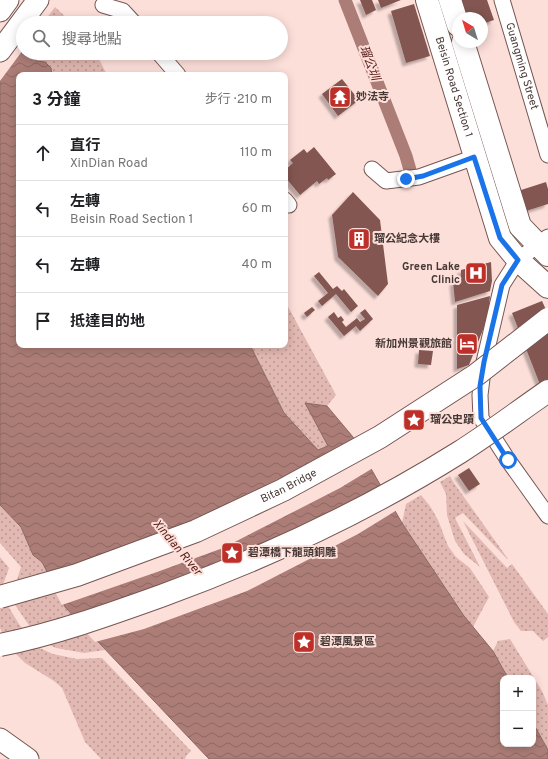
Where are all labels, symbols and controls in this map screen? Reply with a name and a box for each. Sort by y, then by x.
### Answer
north arrow [452,12,488,48]
search box [16,16,288,60]
street label: Guangming Street [502,21,541,111]
icon: search [30,27,52,49]
text: 搜尋地點 [62,31,122,50]
street label: Beisin Road Section 1 [432,35,476,139]
water label: 瑠公圳 [355,43,384,85]
temple icon: 妙法寺 [327,84,353,110]
text: 3 分鐘 [32,90,80,112]
place label: 妙法寺 [356,90,389,104]
text: 步行 · 210 m [205,92,272,108]
text: 直行 [70,137,100,156]
icon: ahead [32,142,54,164]
text: 110 m [240,145,272,161]
text: XinDian Road [70,156,148,172]
route end [397,170,415,188]
text: 左轉 [70,193,100,212]
icon: left [32,198,54,220]
text: 60 m [242,201,272,217]
text: Beisin Road Section 1 [70,212,193,228]
building icon: 瑠公紀念大樓 [346,226,372,252]
place label: 瑠公紀念大樓 [374,232,440,246]
icon: left [32,254,54,276]
text: 左轉 [70,257,100,276]
text: 40 m [242,257,272,273]
place label: Green Lake Clinic [402,260,460,287]
hospital icon: Green Lake Clinic [463,260,489,286]
icon: arrive [32,310,54,332]
text: 抵達目的地 [70,313,145,332]
hotel icon: 新加州景觀旅館 [454,331,480,357]
place label: 新加州景觀旅館 [375,337,452,351]
place icon: 瑠公史蹟 [401,407,427,433]
place label: 瑠公史蹟 [430,413,474,427]
route start [499,451,517,469]
street label: Bitan Bridge [258,466,319,506]
water label: Xindian River [149,517,206,580]
place icon: 碧潭橋下龍頭銅雕 [219,540,245,566]
place label: 碧潭橋下龍頭銅雕 [248,546,336,560]
place icon: 碧潭風景區 [291,629,317,655]
place label: 碧潭風景區 [320,635,375,649]
map controls [500,675,536,747]
button: + [500,675,536,711]
button: − [500,711,536,747]

